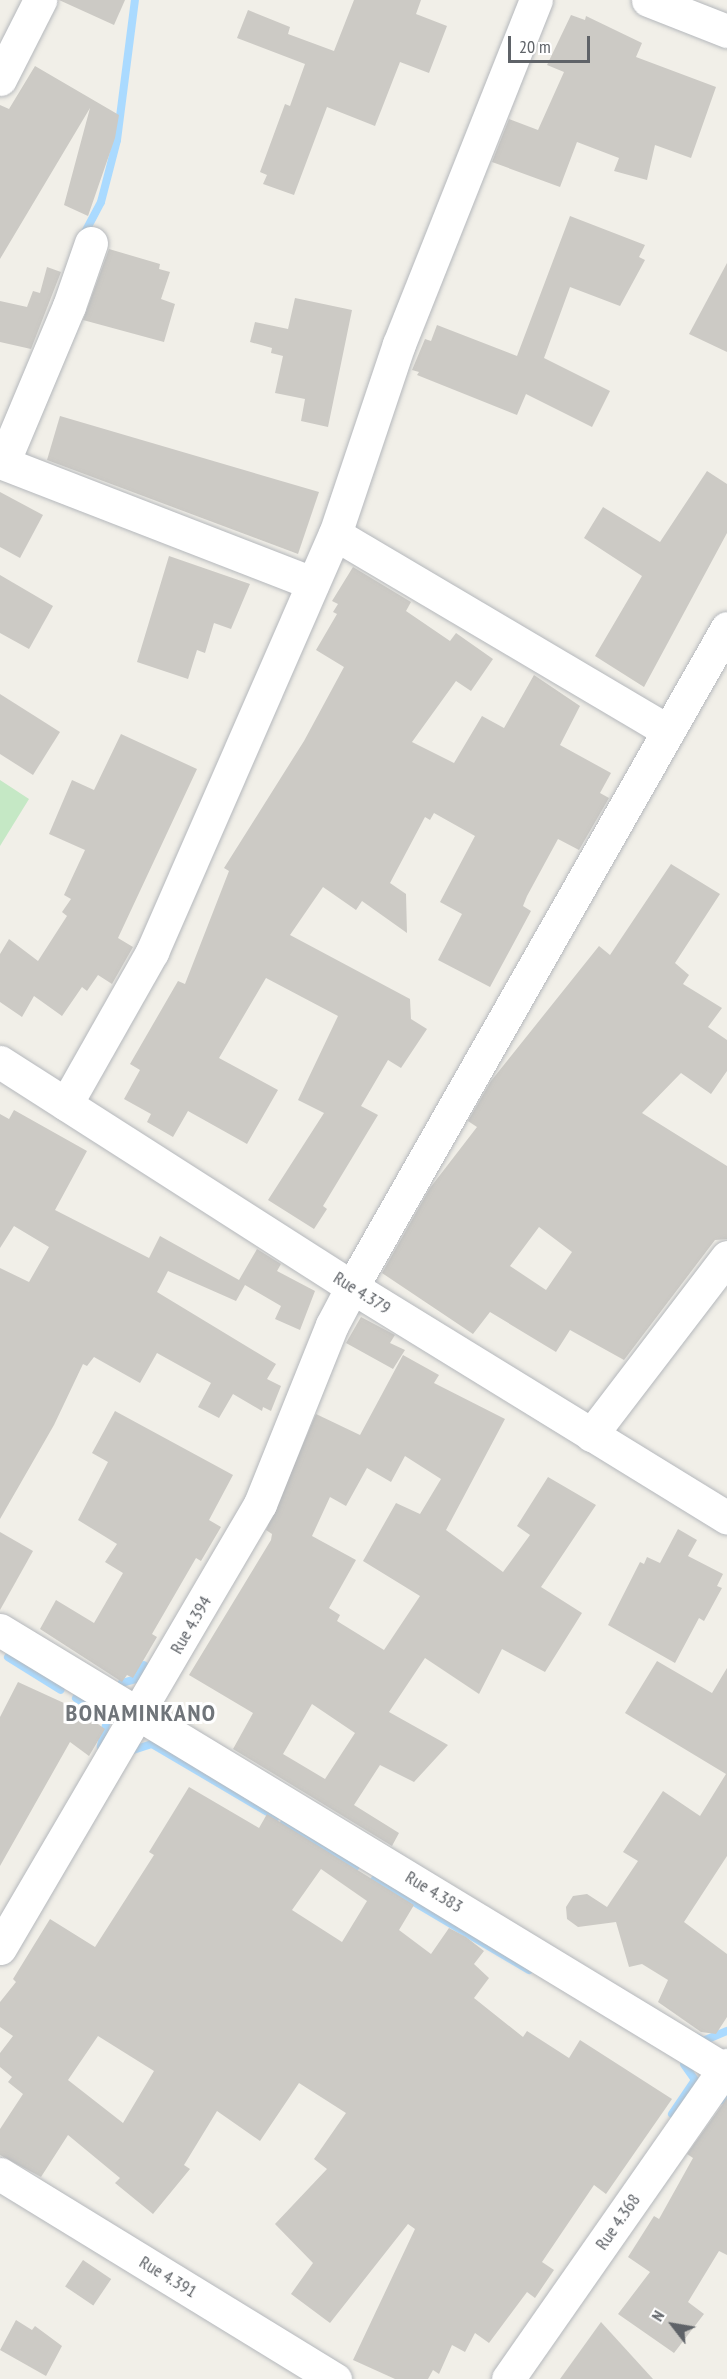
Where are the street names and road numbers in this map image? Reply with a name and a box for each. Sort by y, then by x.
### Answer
street label: Rue 4.379 [329,1267,395,1319]
street label: Rue 4.394 [166,1592,216,1658]
street label: Rue 4.383 [401,1866,467,1918]
street label: Rue 4.368 [591,2190,645,2254]
street label: Rue 4.391 [135,2251,201,2303]

